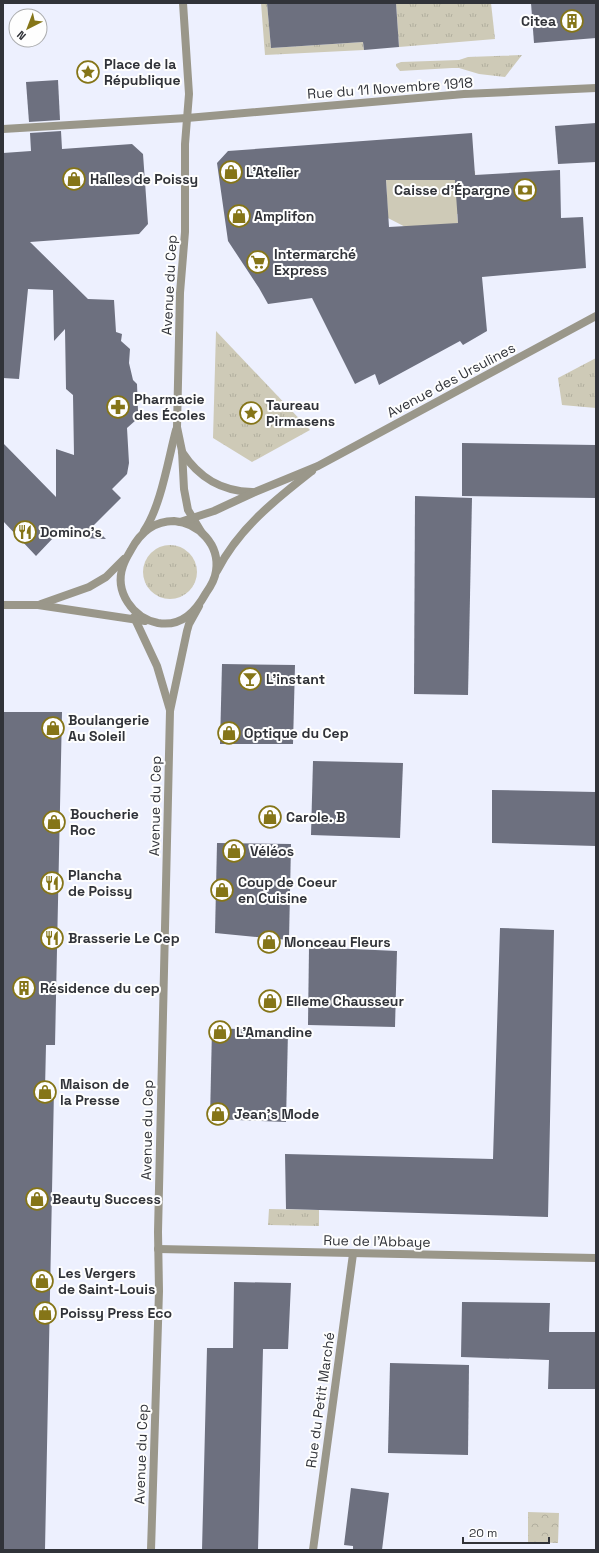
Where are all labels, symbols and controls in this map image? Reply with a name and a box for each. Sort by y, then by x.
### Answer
north arrow [8,8,48,48]
building icon: Citea [559,8,585,34]
place label: Citea [521,12,556,30]
text: N [14,28,29,43]
place label: Place de la République [104,55,181,89]
place icon: Place de la République [75,59,101,85]
street label: Rue du 11 Novembre 1918 [307,73,474,103]
shop icon: L'Atelier [218,159,244,185]
place label: L'Atelier [246,163,300,181]
shop icon: Halles de Poissy [61,166,87,192]
place label: Halles de Poissy [90,170,198,188]
bank icon: Caisse d'Épargne [512,177,538,203]
place label: Caisse d'Épargne [394,181,510,199]
shop icon: Amplifon [226,203,252,229]
place label: Amplifon [254,207,314,225]
street label: Avenue du Cep [157,234,181,336]
place label: Intermarché Express [274,245,356,279]
supermarket icon: Intermarché Express [245,249,271,275]
street label: Avenue des Ursulines [384,339,518,421]
place label: Pharmacie des Écoles [134,390,206,424]
pharmacy icon: Pharmacie des Écoles [105,394,131,420]
place label: Taureau Pirmasens [266,396,335,430]
place icon: Taureau Pirmasens [238,400,264,426]
restaurant icon: Domino's [12,519,38,545]
place label: Domino's [40,523,102,541]
bar icon: L'instant [237,666,263,692]
place label: L'instant [266,670,325,688]
place label: Boulangerie Au Soleil [68,711,149,745]
shop icon: Boulangerie Au Soleil [40,715,66,741]
shop icon: Optique du Cep [216,720,242,746]
place label: Optique du Cep [244,724,349,742]
street label: Avenue du Cep [145,756,165,856]
shop icon: Carole. B [257,804,283,830]
place label: Boucherie Roc [70,805,139,839]
place label: Carole. B [286,808,345,826]
shop icon: Boucherie Roc [41,809,67,835]
shop icon: Véléos [221,838,247,864]
place label: Véléos [250,842,294,860]
place label: Plancha de Poissy [68,866,132,900]
restaurant icon: Plancha de Poissy [39,870,65,896]
place label: Coup de Coeur en Cuisine [238,873,338,907]
shop icon: Coup de Coeur en Cuisine [209,877,235,903]
restaurant icon: Brasserie Le Cep [39,925,65,951]
place label: Brasserie Le Cep [68,929,180,947]
shop icon: Monceau Fleurs [256,929,282,955]
place label: Monceau Fleurs [284,933,391,951]
building icon: Résidence du cep [11,975,37,1001]
place label: Résidence du cep [40,979,160,997]
shop icon: Elleme Chausseur [257,988,283,1014]
place label: Elleme Chausseur [286,992,404,1010]
shop icon: L'Amandine [207,1019,233,1045]
place label: L'Amandine [236,1023,312,1041]
place label: Maison de la Presse [60,1075,129,1109]
shop icon: Maison de la Presse [32,1079,58,1105]
street label: Avenue du Cep [137,1080,157,1180]
shop icon: Jean's Mode [205,1101,231,1127]
place label: Jean's Mode [234,1105,319,1123]
shop icon: Beauty Success [24,1186,50,1212]
place label: Beauty Success [52,1190,161,1208]
street label: Rue de l'Abbaye [323,1231,431,1251]
place label: Les Vergers de Saint-Louis [58,1264,155,1298]
shop icon: Les Vergers de Saint-Louis [29,1268,55,1294]
shop icon: Poissy Press Eco [32,1300,58,1326]
place label: Poissy Press Eco [60,1304,172,1322]
street label: Rue du Petit Marché [302,1331,338,1469]
street label: Avenue du Cep [130,1403,152,1505]
scale bar [463,1519,549,1545]
text: 20 m [469,1525,497,1541]

